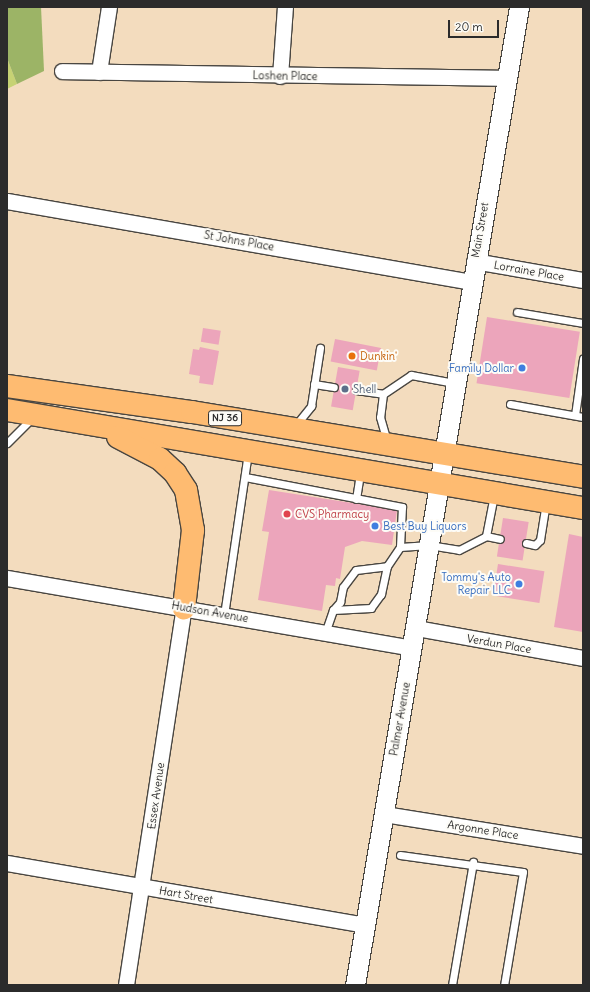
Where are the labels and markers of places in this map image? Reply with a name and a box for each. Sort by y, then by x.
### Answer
place label: Dunkin' [360,349,397,363]
marker: Dunkin' [347,351,357,361]
place label: Family Dollar [449,361,514,375]
marker: Family Dollar [517,363,527,373]
place label: Shell [353,382,376,396]
marker: Shell [340,384,350,394]
place label: CVS Pharmacy [295,507,369,521]
marker: CVS Pharmacy [282,509,292,519]
place label: Best Buy Liquors [383,519,466,533]
marker: Best Buy Liquors [370,521,380,531]
place label: Tommy's Auto Repair LLC [441,571,511,597]
marker: Tommy's Auto Repair LLC [514,579,524,589]

